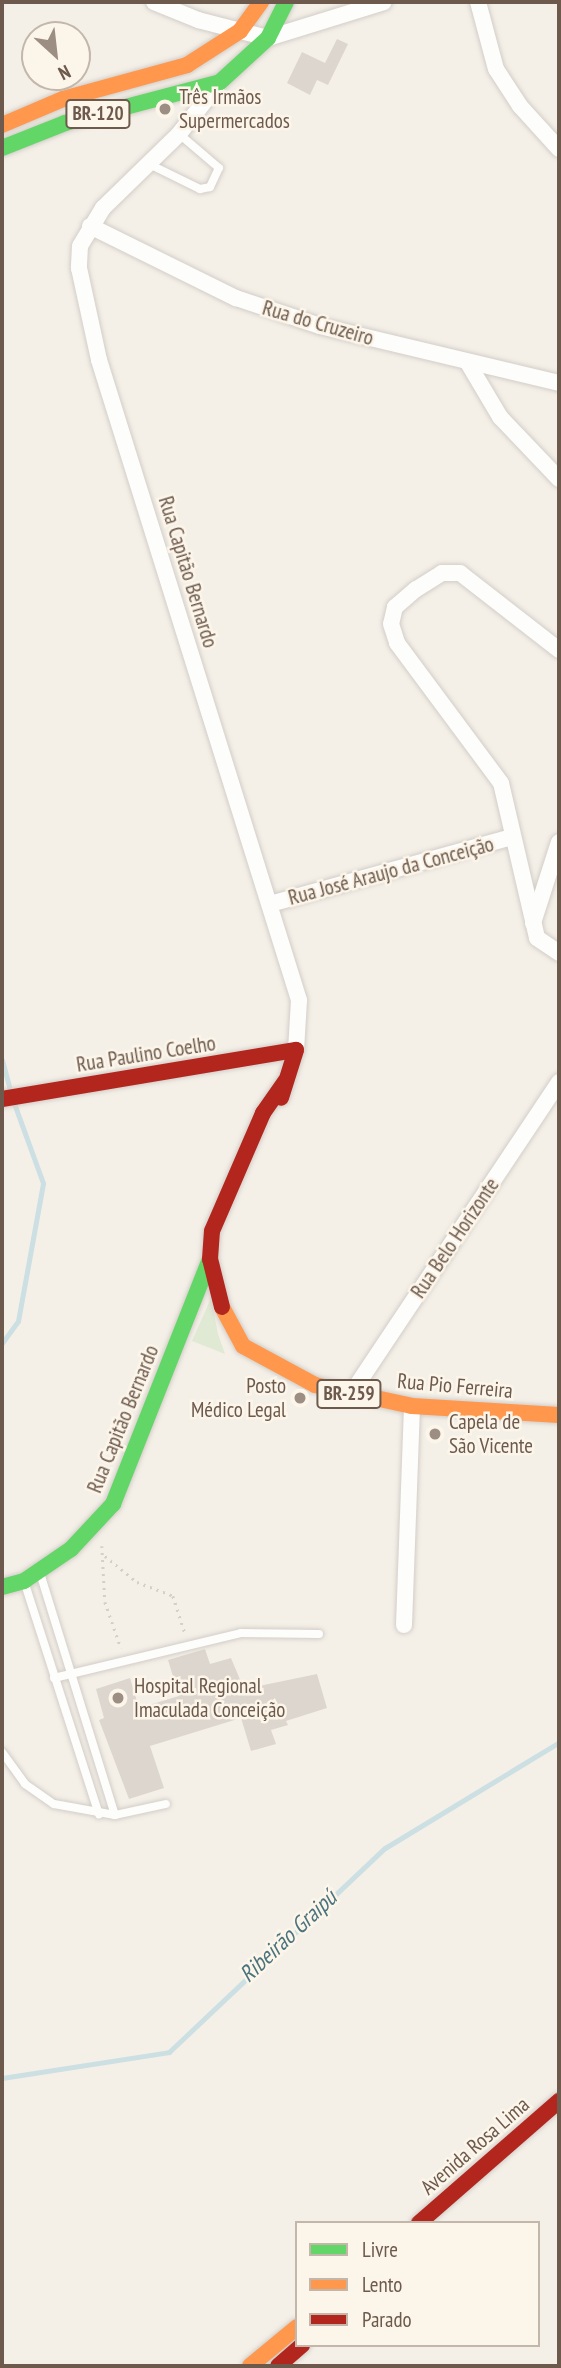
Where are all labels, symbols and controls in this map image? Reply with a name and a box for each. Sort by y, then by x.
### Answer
north arrow [21,21,91,91]
text: N [55,60,75,86]
place label: Três Irmãos Supermercados [179,84,290,134]
road number: BR-120 [65,98,131,130]
marker: Três Irmãos Supermercados [157,101,173,117]
street label: Rua do Cruzeiro [260,295,376,351]
street label: Rua Capitão Bernardo [153,493,223,651]
street label: Rua José Araujo da Conceição [285,831,497,911]
street label: Rua Paulino Coelho [75,1031,217,1077]
street label: Rua Belo Horizonte [406,1173,504,1303]
street label: Rua Capitão Bernardo [82,1341,164,1497]
street label: Rua Pio Ferreira [396,1368,514,1404]
place label: Posto Médico Legal [191,1373,286,1423]
road number: BR-259 [316,1378,382,1410]
marker: Posto Médico Legal [292,1390,308,1406]
place label: Capela de São Vicente [449,1409,533,1459]
marker: Capela de São Vicente [427,1426,443,1442]
place label: Hospital Regional Imaculada Conceição [134,1673,285,1723]
marker: Hospital Regional Imaculada Conceição [108,1688,128,1708]
water label: Ribeirão Graipú [234,1884,342,1988]
street label: Avenida Rosa Lima [416,2092,534,2200]
legend [295,2221,540,2347]
text: Livre [362,2236,398,2263]
text: Lento [362,2271,402,2298]
text: Parado [362,2306,412,2333]

